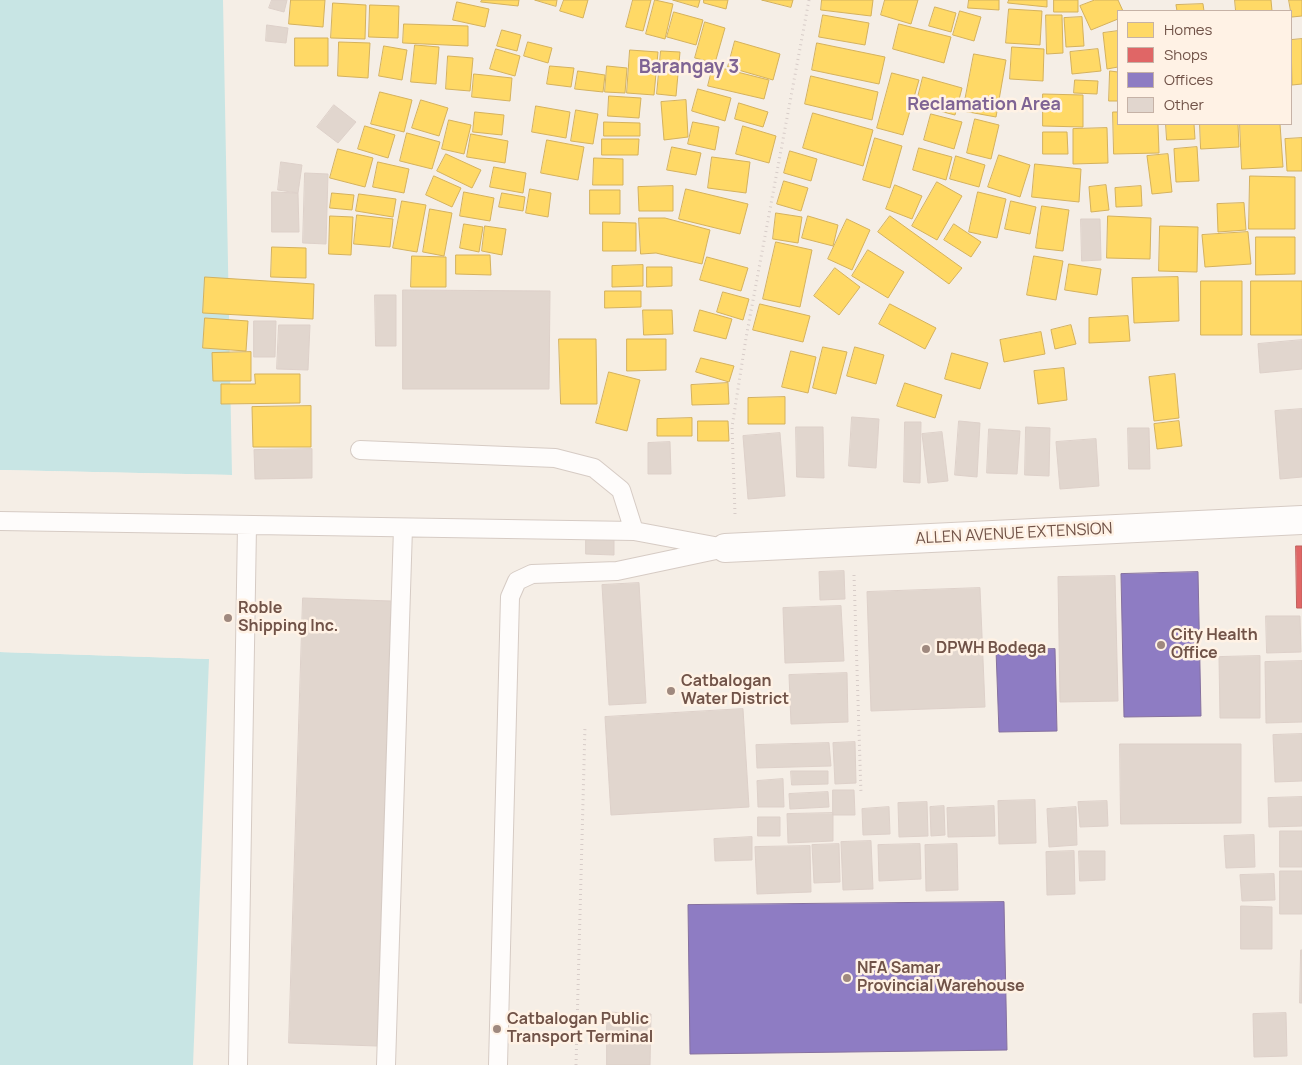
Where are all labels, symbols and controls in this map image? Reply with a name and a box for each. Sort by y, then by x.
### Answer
legend [1117,10,1292,125]
text: Homes [1164,19,1212,40]
text: Shops [1164,44,1208,65]
district label: Barangay 3 [639,57,739,79]
text: Offices [1164,69,1213,90]
district label: Reclamation Area [907,94,1061,116]
text: Other [1164,94,1204,115]
street label: ALLEN AVENUE EXTENSION [915,519,1113,549]
place label: Roble Shipping Inc. [238,599,338,637]
marker: Roble Shipping Inc. [222,612,234,624]
place label: City Health Office [1171,626,1258,664]
place label: DPWH Bodega [936,639,1046,659]
marker: City Health Office [1155,639,1167,651]
marker: DPWH Bodega [920,643,932,655]
place label: Catbalogan Water District [681,672,789,710]
marker: Catbalogan Water District [665,685,677,697]
place label: NFA Samar Provincial Warehouse [857,959,1025,997]
marker: NFA Samar Provincial Warehouse [841,972,853,984]
place label: Catbalogan Public Transport Terminal [507,1010,653,1048]
marker: Catbalogan Public Transport Terminal [491,1023,503,1035]

